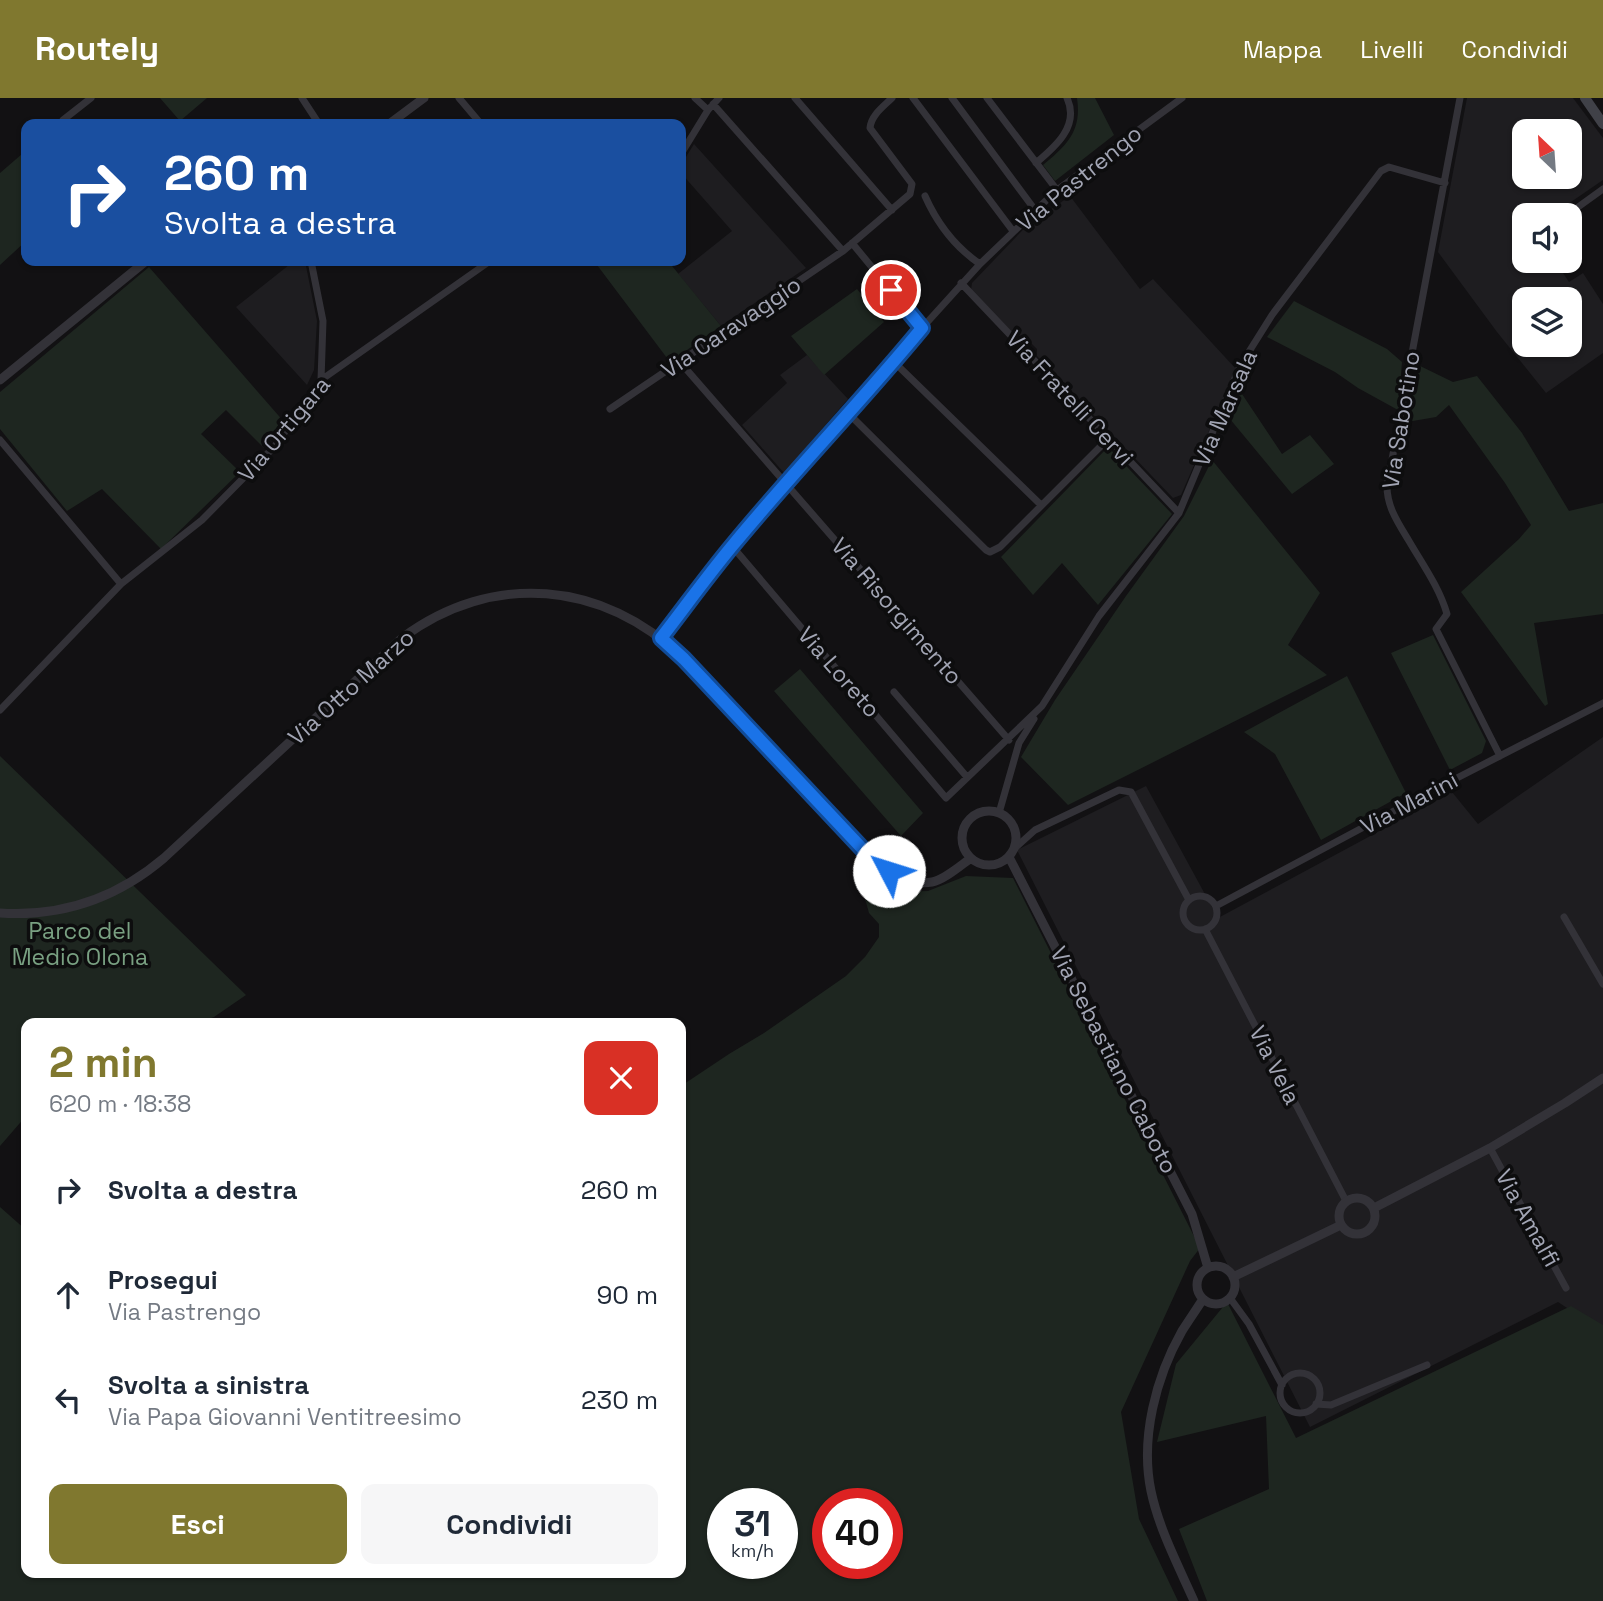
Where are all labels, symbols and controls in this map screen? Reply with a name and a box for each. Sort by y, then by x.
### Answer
text: Routely [35,28,159,70]
text: Mappa [1243,34,1322,65]
text: Livelli [1360,34,1424,65]
text: Condividi [1462,34,1568,65]
street label: Via Pastrengo [1010,118,1148,238]
north arrow [1512,119,1582,189]
map controls [1512,119,1582,357]
text: 260 m [164,142,309,204]
icon: right [49,147,140,238]
text: Svolta a destra [164,203,396,243]
button: sound [1512,203,1582,273]
pin [861,260,921,320]
street label: Via Caravaggio [655,269,807,385]
icon: arrive [872,271,910,309]
button: layers [1512,287,1582,357]
street label: Via Fratelli Cervi [1000,324,1140,472]
street label: Via Marsala [1186,345,1264,471]
street label: Via Sabotino [1375,349,1427,491]
street label: Via Ortigara [231,370,337,488]
street label: Via Risorgimento [825,531,969,691]
street label: Via Loreto [791,620,887,724]
street label: Via Otto Marzo [281,622,421,752]
street label: Via Marini [1355,765,1463,841]
position arrow [852,834,926,908]
park label: Parco del Medio Olona [12,916,148,972]
street label: Via Sebastiano Caboto [1044,941,1184,1179]
street label: Via Vela [1242,1021,1308,1109]
text: 2 min [49,1036,158,1089]
button: close [584,1041,658,1115]
text: 620 m · 18:38 [49,1089,191,1119]
street label: Via Amalfi [1489,1164,1567,1272]
icon: right [49,1171,87,1209]
text: Svolta a destra [108,1173,297,1207]
text: 260 m [581,1173,658,1207]
text: Prosegui [108,1263,218,1297]
icon: ahead [49,1276,87,1314]
text: 90 m [596,1278,658,1312]
text: Via Pastrengo [108,1297,261,1327]
text: Svolta a sinistra [108,1368,309,1402]
icon: left [49,1381,87,1419]
text: 230 m [581,1383,658,1417]
text: Via Papa Giovanni Ventitreesimo [108,1402,462,1432]
button: Esci [49,1484,347,1564]
button: Condividi [361,1484,658,1564]
speed limit sign: 40 [812,1488,903,1579]
text: 31 [734,1502,771,1546]
text: km/h [731,1539,774,1562]

